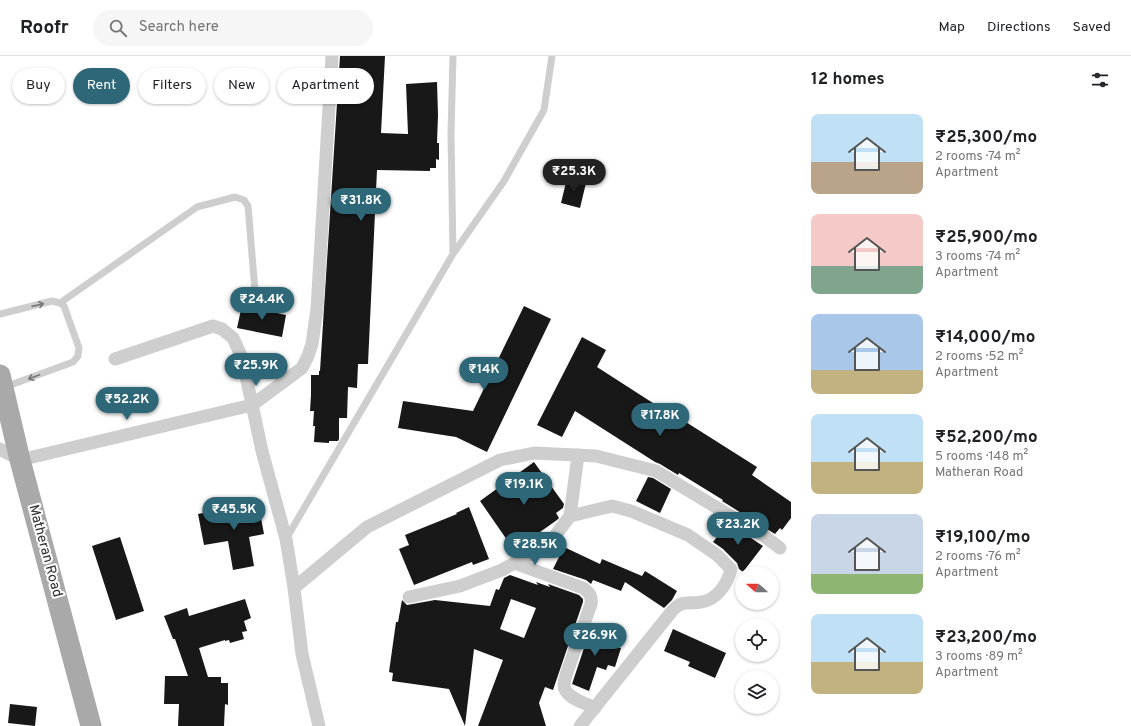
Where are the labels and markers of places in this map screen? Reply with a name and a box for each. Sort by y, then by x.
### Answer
pin: ₹25.3K [541,159,607,193]
pin: ₹31.8K [328,188,394,222]
pin: ₹24.4K [229,287,295,321]
pin: ₹25.9K [223,353,289,387]
pin: ₹14K [460,357,508,391]
pin: ₹52.2K [94,387,160,421]
pin: ₹17.8K [627,403,693,437]
pin: ₹19.1K [491,472,557,506]
pin: ₹45.5K [201,497,267,531]
pin: ₹23.2K [705,512,771,546]
pin: ₹28.5K [502,532,568,566]
pin: ₹26.9K [562,623,628,657]

